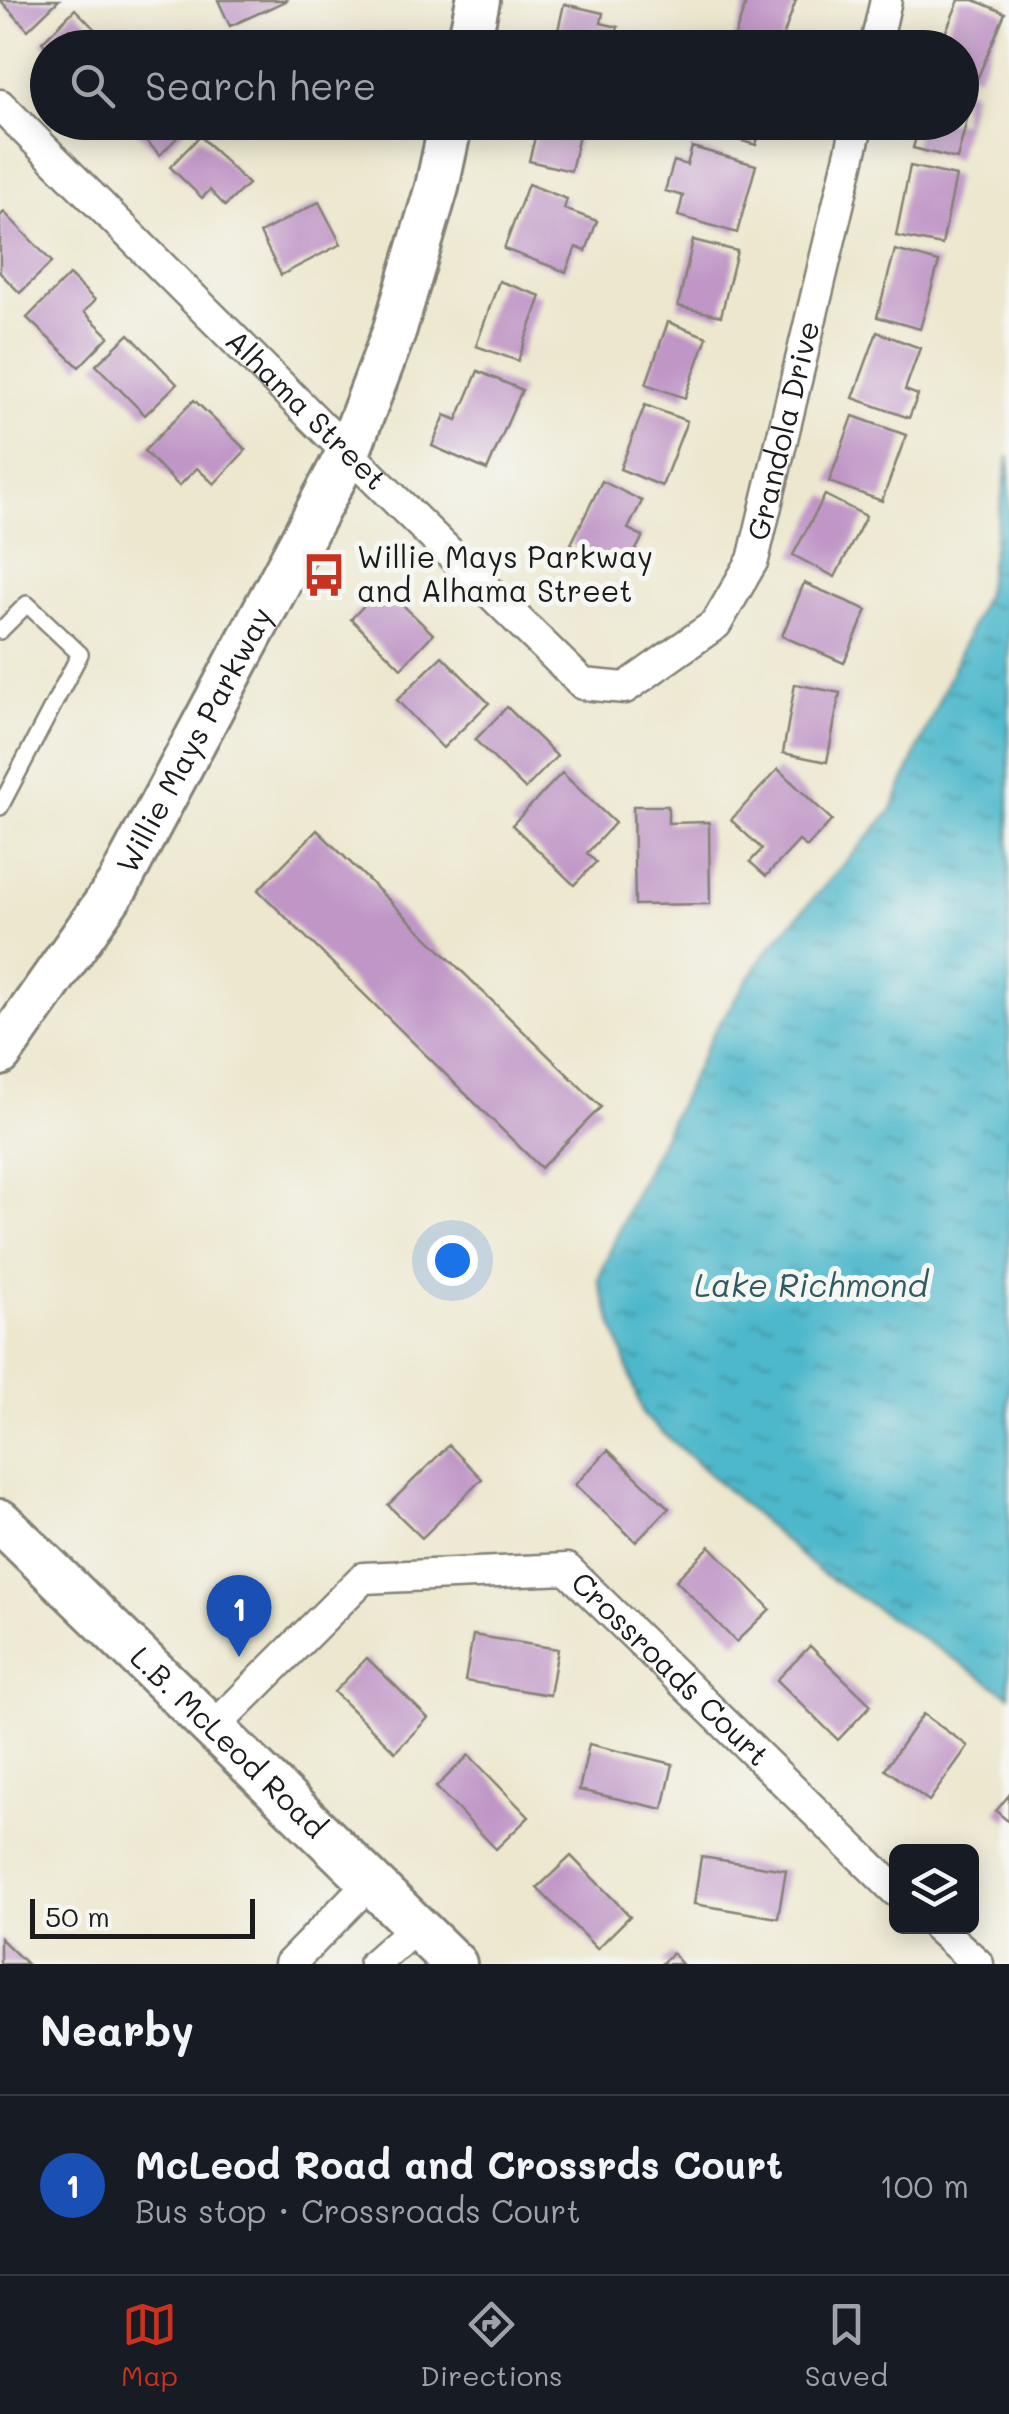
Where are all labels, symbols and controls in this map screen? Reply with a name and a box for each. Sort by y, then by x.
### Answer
search box [30,30,979,140]
icon: search [65,58,120,113]
text: Search here [145,60,376,110]
street label: Grandola Drive [736,316,828,544]
street label: Alhama Street [218,320,396,498]
place label: Willie Mays Parkway and Alhama Street [357,536,653,610]
bus stop icon: Willie Mays Parkway and Alhama Street [300,551,348,599]
street label: Willie Mays Parkway [106,599,280,880]
your location [427,1235,478,1286]
water label: Lake Richmond [694,1263,929,1305]
street label: Crossroads Court [563,1562,779,1774]
pin: 1 [206,1574,272,1657]
street label: L.B. McLeod Road [123,1637,336,1846]
map controls [889,1844,979,1934]
button: layers [889,1844,979,1934]
scale bar [30,1894,255,1938]
text: 50 m [45,1898,110,1934]
text: Nearby [40,2002,194,2057]
text: McLeod Road and Crossrds Court [135,2139,783,2189]
text: 1 [65,2164,80,2206]
text: 100 m [879,2164,969,2206]
text: Bus stop · Crossroads Court [135,2189,580,2231]
tab: Map [121,2297,178,2393]
tab: Directions [420,2297,563,2393]
tab: Saved [805,2297,888,2393]

